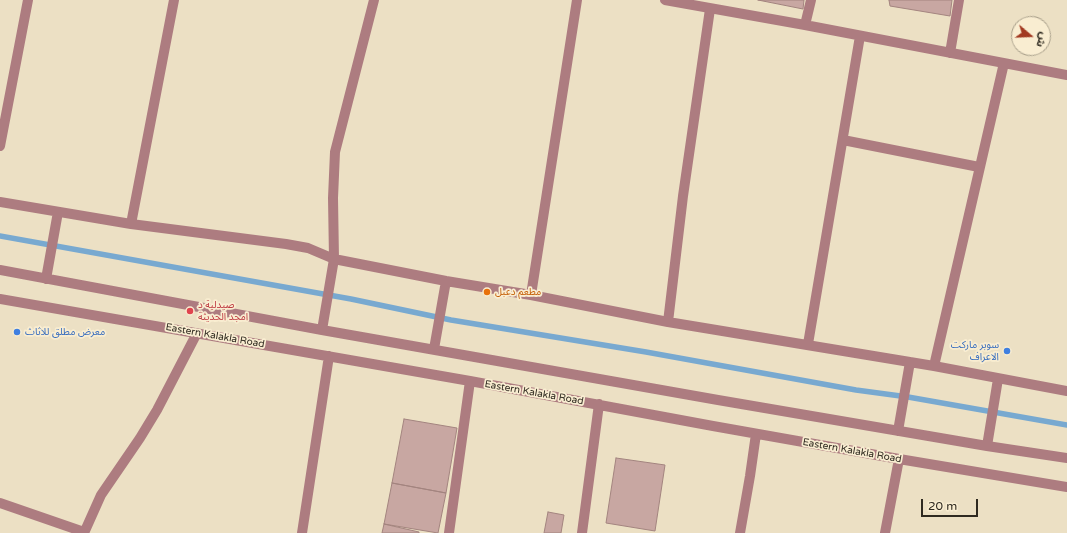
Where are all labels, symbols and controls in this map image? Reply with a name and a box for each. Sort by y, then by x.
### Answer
north arrow [1011,16,1051,56]
text: ش [1033,30,1050,49]
place label: مطعم دعبل [495,286,541,298]
marker: مطعم دعبل [482,287,492,297]
place label: صيدلية د امجد الحديثة [198,299,248,322]
marker: صيدلية د امجد الحديثة [185,306,195,316]
street label: Eastern Kalakla Road [165,321,265,351]
place label: معرض مطلق للاثاث [25,326,105,338]
marker: معرض مطلق للاثاث [12,327,22,337]
place label: سوبر ماركت الاعراف [951,339,999,362]
marker: سوبر ماركت الاعراف [1002,346,1012,356]
street label: Eastern Kalakla Road [484,378,584,408]
street label: Eastern Kalakla Road [802,436,902,466]
scale bar [923,491,980,517]
text: 20 m [928,499,957,513]

